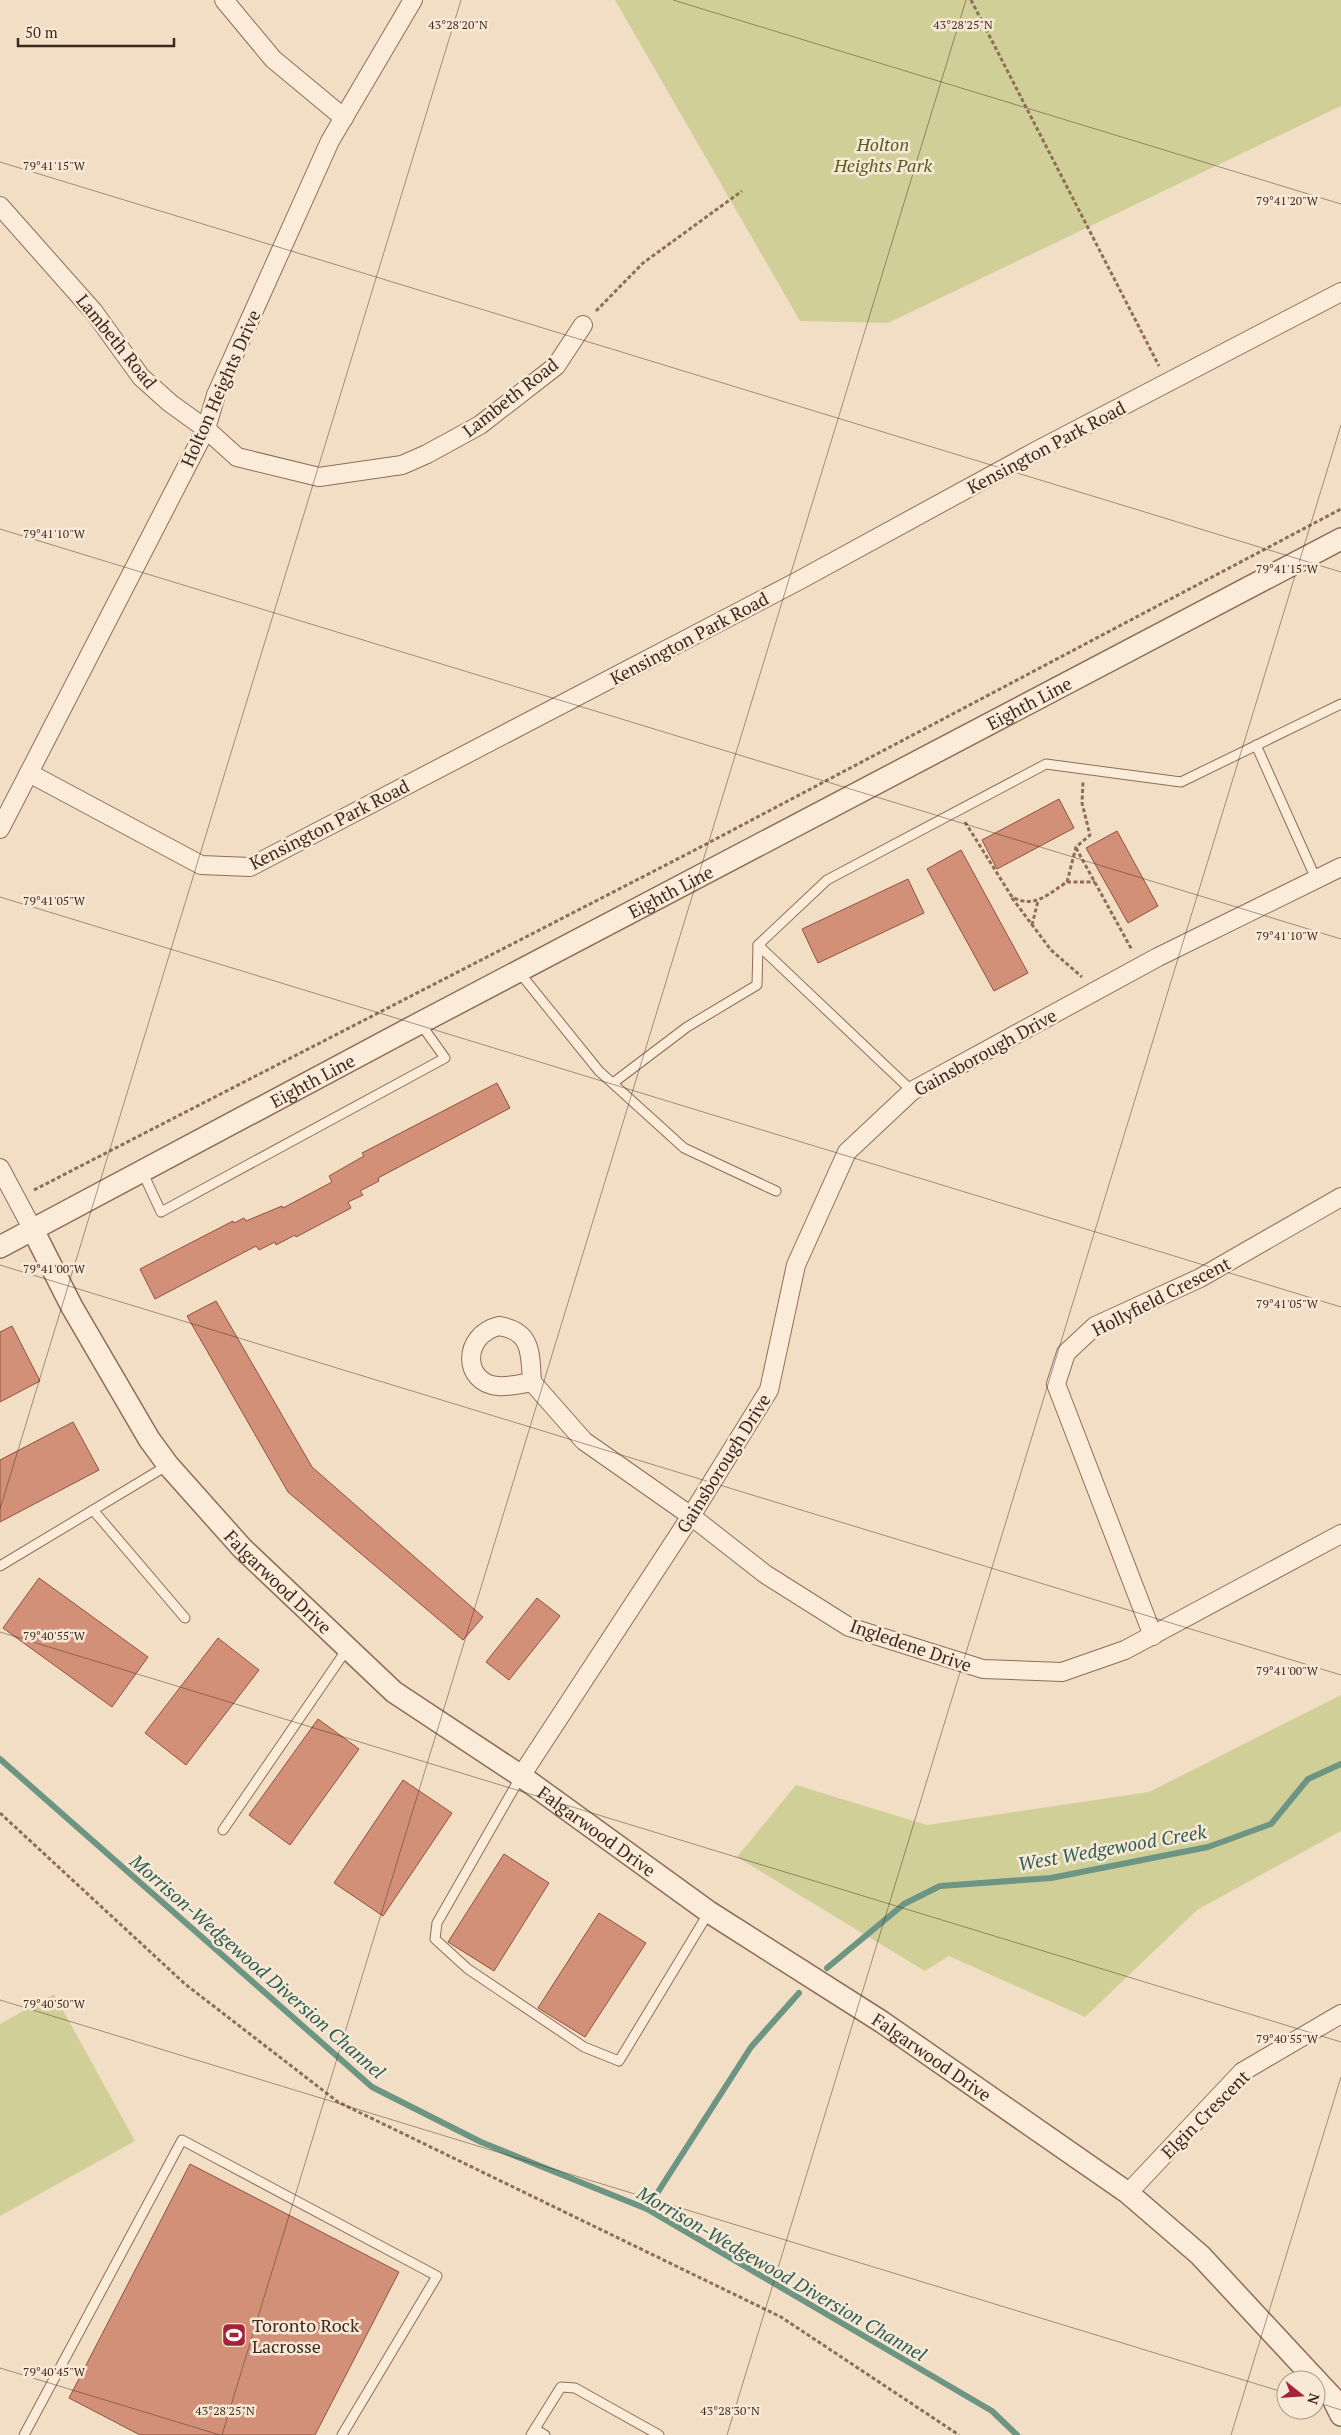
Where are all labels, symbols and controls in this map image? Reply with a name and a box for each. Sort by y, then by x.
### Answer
scale bar [18,15,174,47]
text: 43°28'20"N [428,17,488,32]
text: 43°28'25"N [933,17,993,32]
text: 50 m [25,22,58,42]
park label: Holton Heights Park [833,132,932,177]
text: 79°41'15"W [23,158,86,173]
text: 79°41'20"W [1256,193,1319,208]
street label: Lambeth Road [71,289,163,393]
street label: Holton Heights Drive [175,306,265,470]
street label: Lambeth Road [457,352,563,442]
street label: Kensington Park Road [963,395,1129,499]
text: 79°41'10"W [23,526,86,541]
text: 79°41'15"W [1256,561,1319,576]
street label: Kensington Park Road [606,586,772,690]
street label: Eighth Line [982,671,1076,735]
street label: Kensington Park Road [245,773,413,875]
street label: Eighth Line [624,859,717,924]
text: 79°41'05"W [23,893,86,908]
text: 79°41'10"W [1256,928,1319,943]
street label: Gainsborough Drive [909,1003,1061,1101]
street label: Eighth Line [266,1048,359,1113]
street label: Hollyfield Crescent [1088,1251,1235,1341]
text: 79°41'00"W [23,1261,86,1276]
text: 79°41'05"W [1256,1296,1319,1311]
street label: Gainsborough Drive [671,1389,775,1537]
street label: Falgarwood Drive [219,1525,337,1639]
street label: Ingledene Drive [847,1613,975,1677]
text: 79°40'55"W [23,1628,86,1643]
text: 79°41'00"W [1256,1663,1319,1678]
street label: Falgarwood Drive [533,1780,661,1882]
water label: West Wedgewood Creek [1016,1818,1209,1876]
water label: Morrison-Wedgewood Diversion Channel [124,1848,391,2084]
text: 79°40'50"W [23,1996,86,2011]
street label: Falgarwood Drive [868,2007,996,2107]
text: 79°40'55"W [1256,2031,1319,2046]
street label: Elgin Crescent [1156,2064,1255,2163]
water label: Morrison-Wedgewood Diversion Channel [632,2179,932,2367]
place label: Toronto Rock Lacrosse [252,2313,360,2358]
sports icon: Toronto Rock Lacrosse [221,2322,247,2348]
text: 79°40'45"W [23,2364,86,2379]
north arrow [1276,2370,1326,2420]
text: N [1303,2391,1325,2407]
text: 43°28'25"N [195,2403,255,2418]
text: 43°28'30"N [700,2403,760,2418]

